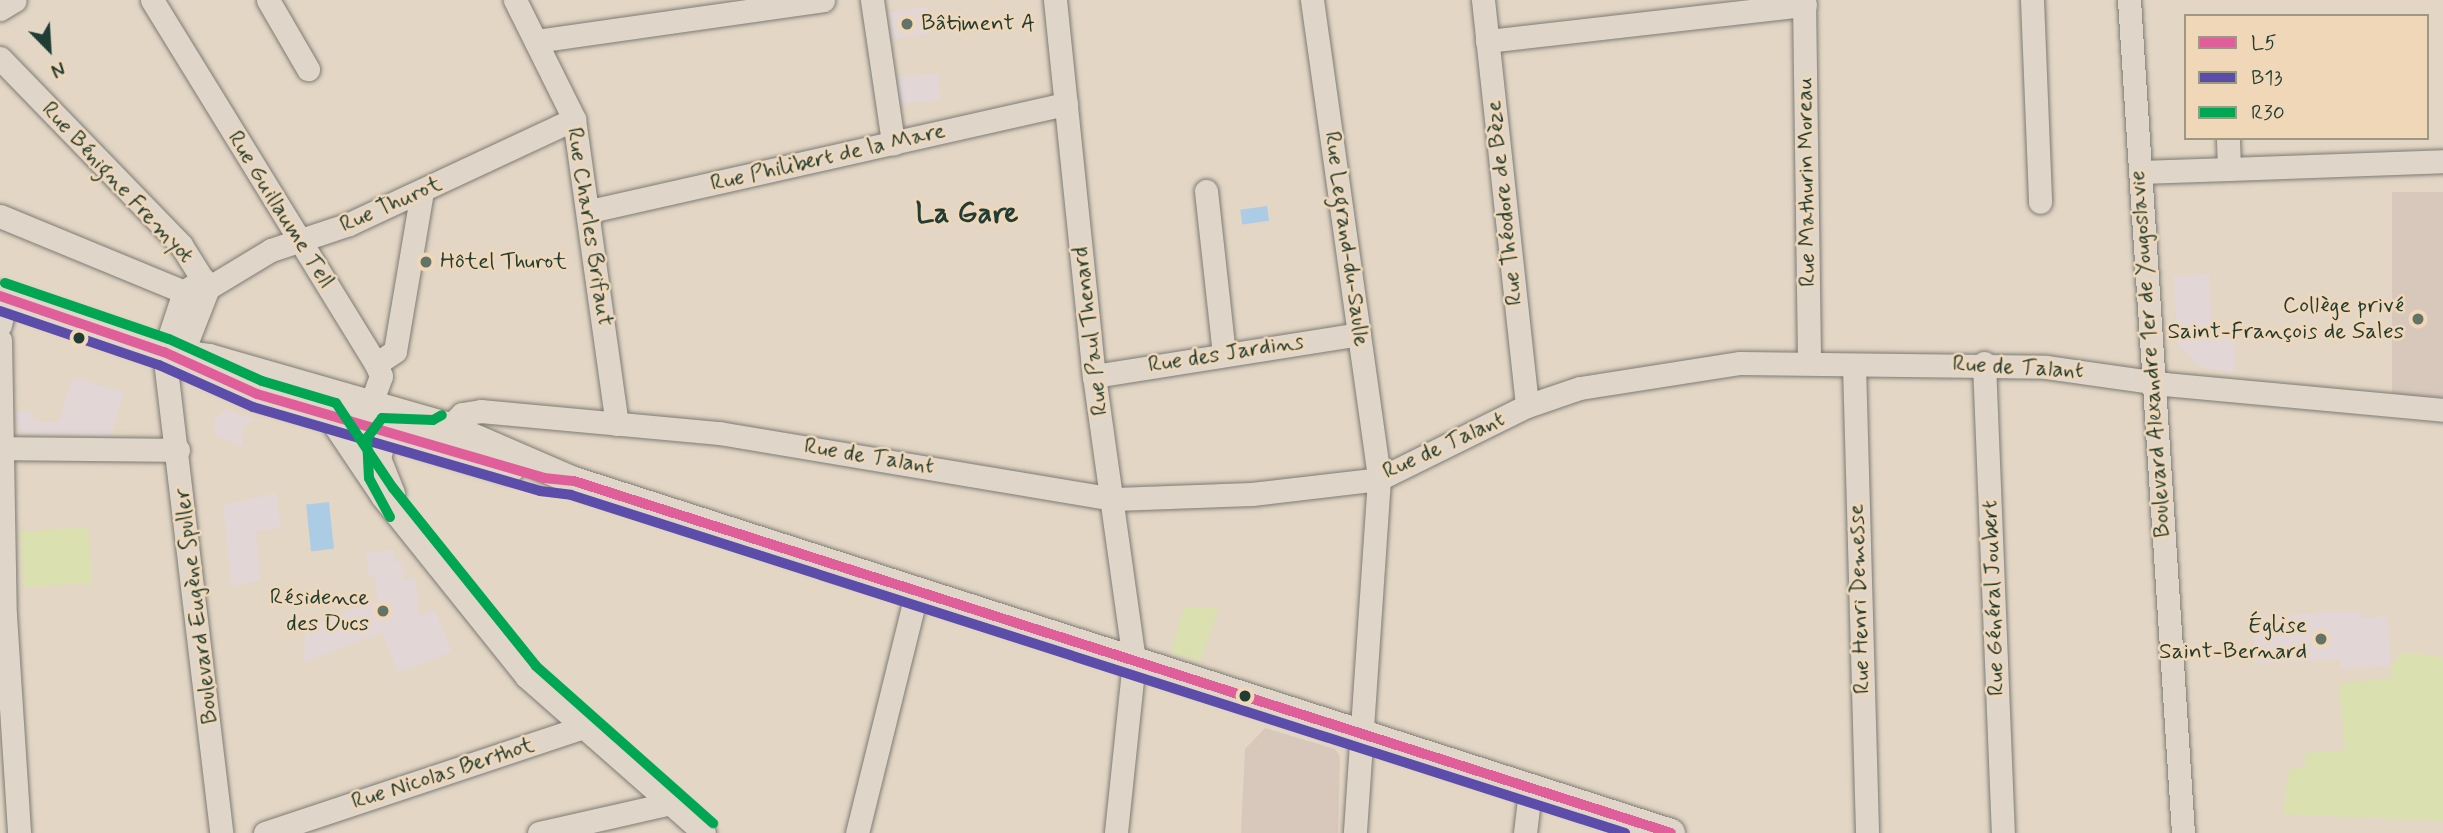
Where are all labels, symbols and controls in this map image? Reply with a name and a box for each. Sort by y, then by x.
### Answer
place label: Bâtiment A [921,10,1036,38]
north arrow [14,14,84,84]
legend [2184,14,2429,140]
marker: Bâtiment A [899,16,915,32]
text: L5 [2251,29,2277,57]
text: N [47,55,69,83]
text: B13 [2251,64,2283,92]
street label: Rue Mathurin Moreau [1791,77,1823,287]
street label: Rue Bénigne Fremyot [35,96,199,270]
text: R30 [2251,99,2285,127]
street label: Rue Théodore de Bèze [1481,100,1529,306]
street label: Rue Philibert de la Mare [710,118,946,198]
street label: Rue Charles Brifaut [560,126,618,328]
street label: Rue Guillaume Tell [223,130,337,290]
street label: Rue Legrand-du-Saulle [1317,130,1375,348]
street label: Boulevard Alexandre 1er de Yougoslavie [2124,169,2178,539]
street label: Rue Thurot [337,171,445,239]
district label: La Gare [916,196,1018,232]
street label: Rue Paul Thenard [1067,245,1115,417]
place label: Hôtel Thurot [440,248,567,276]
marker: Hôtel Thurot [418,254,434,270]
place label: Collège privé Saint-François de Sales [2169,292,2404,346]
marker: Collège privé Saint-François de Sales [2410,311,2426,327]
street label: Rue des Jardins [1149,328,1303,380]
unlabelled marker [72,331,86,345]
street label: Rue de Talant [1948,351,2088,385]
street label: Rue de Talant [1376,404,1512,488]
street label: Rue de Talant [799,433,939,481]
street label: Boulevard Eugène Spuller [169,489,225,723]
street label: Rue Général Joubert [1977,502,2011,694]
street label: Rue Henri Demesse [1843,504,1877,694]
place label: Résidence des Ducs [270,584,369,638]
marker: Résidence des Ducs [375,603,391,619]
place label: Église Saint-Bernard [2159,612,2307,666]
marker: Église Saint-Bernard [2313,631,2329,647]
unlabelled marker [1238,689,1252,703]
street label: Rue Nicolas Berthot [347,731,539,817]

